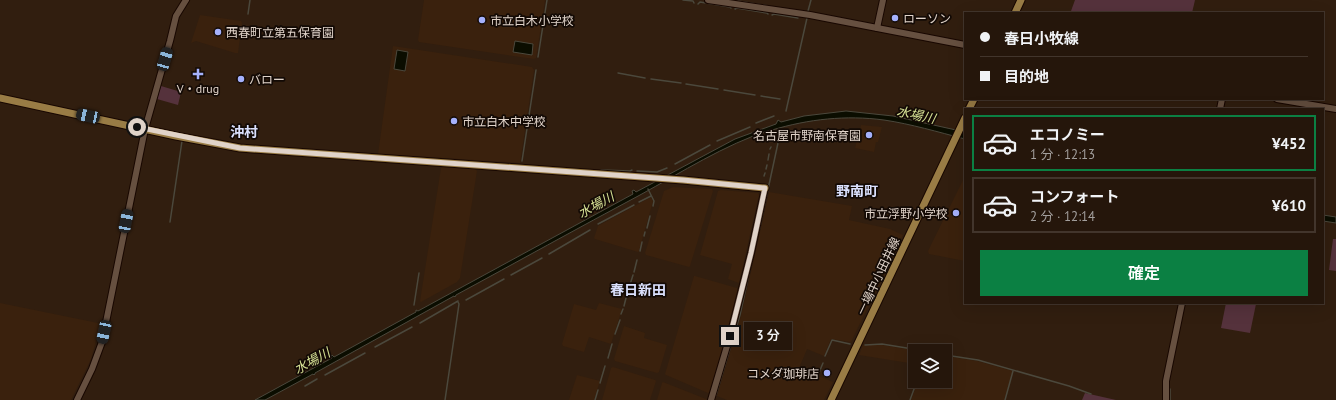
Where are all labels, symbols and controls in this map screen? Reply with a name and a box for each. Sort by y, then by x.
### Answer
place label: ローソン [903,11,951,26]
place label: 市立白木小学校 [490,13,574,28]
marker: ローソン [890,13,900,23]
marker: 市立白木小学校 [477,15,487,25]
place label: 西春町立第五保育園 [226,25,334,40]
marker: 西春町立第五保育園 [213,27,223,37]
text: 春日小牧線 [1004,29,1079,48]
car [156,46,174,72]
text: 目的地 [1004,67,1049,86]
marker: V・drug [193,69,203,79]
place label: バロー [249,72,285,87]
marker: バロー [236,74,246,84]
place label: V・drug [176,81,219,96]
water label: 水場川 [895,103,939,128]
car [75,108,101,124]
place label: 市立白木中学校 [462,114,546,129]
marker: 市立白木中学校 [449,116,459,126]
route start [128,118,146,136]
district label: 沖村 [230,123,258,141]
icon: car [982,125,1018,161]
text: エコノミー [1030,125,1105,144]
place label: 名古屋市野南保育園 [753,128,861,143]
marker: 名古屋市野南保育園 [864,130,874,140]
text: ¥452 [1272,134,1306,153]
text: 1 分 · 12:13 [1030,146,1095,163]
district label: 野南町 [836,182,878,200]
water label: 水場川 [575,187,619,222]
icon: car [982,187,1018,223]
text: コンフォート [1030,187,1120,206]
text: ¥610 [1272,196,1306,215]
place label: 市立浮野小学校 [864,206,948,221]
car [118,208,134,234]
marker: 市立浮野小学校 [951,208,961,218]
text: 2 分 · 12:14 [1030,208,1095,225]
street label: 一場中小田井線 [853,235,903,317]
button: 確定 [980,250,1308,296]
district label: 春日新田 [610,281,666,299]
car [96,319,112,345]
callout: 3 分 [744,322,792,350]
route end [721,327,739,345]
text: 3 分 [756,327,780,344]
water label: 水場川 [291,343,335,378]
map controls [908,344,952,388]
button: layers [908,344,952,388]
place label: コメダ珈琲店 [747,366,819,381]
marker: コメダ珈琲店 [822,368,832,378]

